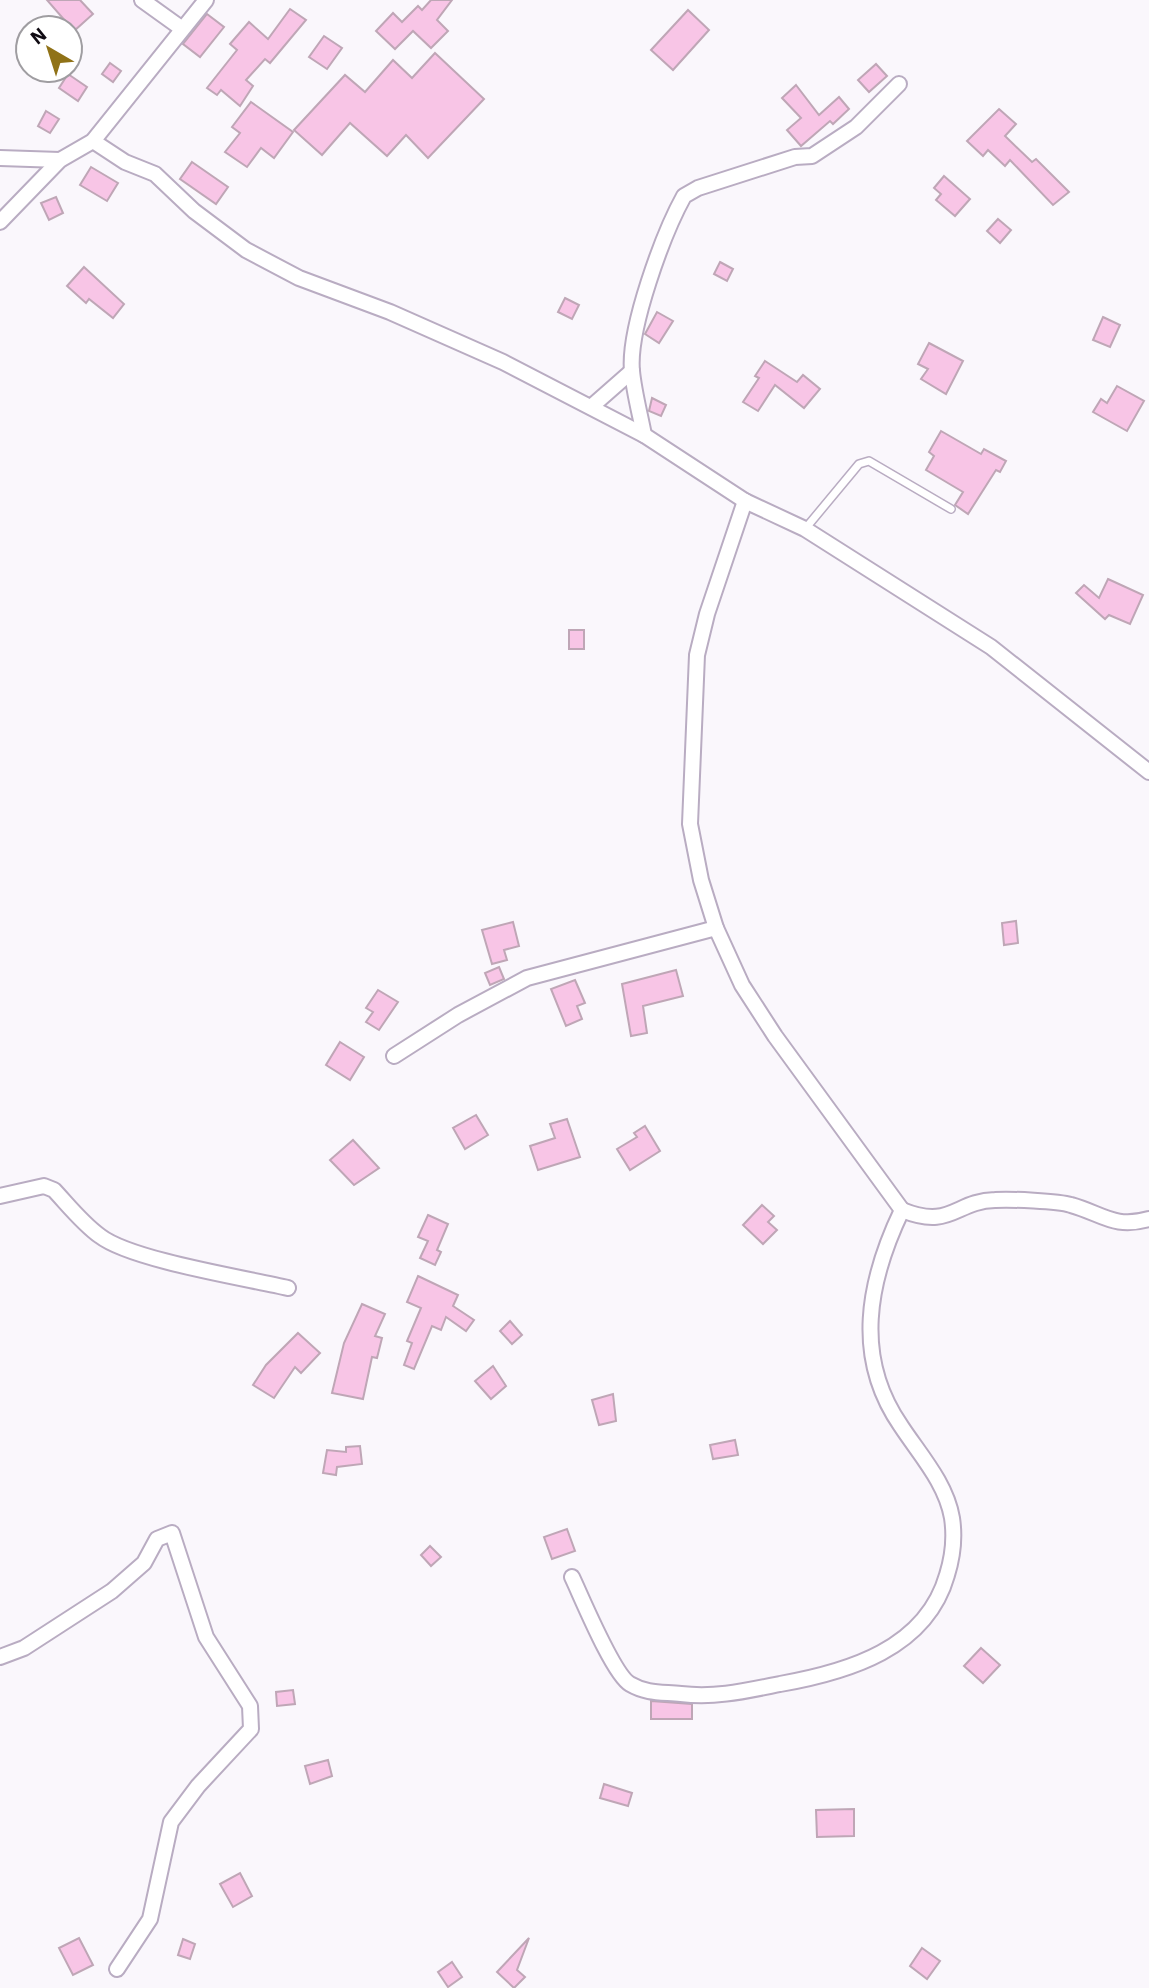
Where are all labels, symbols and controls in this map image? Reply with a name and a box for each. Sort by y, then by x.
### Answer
north arrow [14,14,84,84]
text: N [25,22,51,49]

